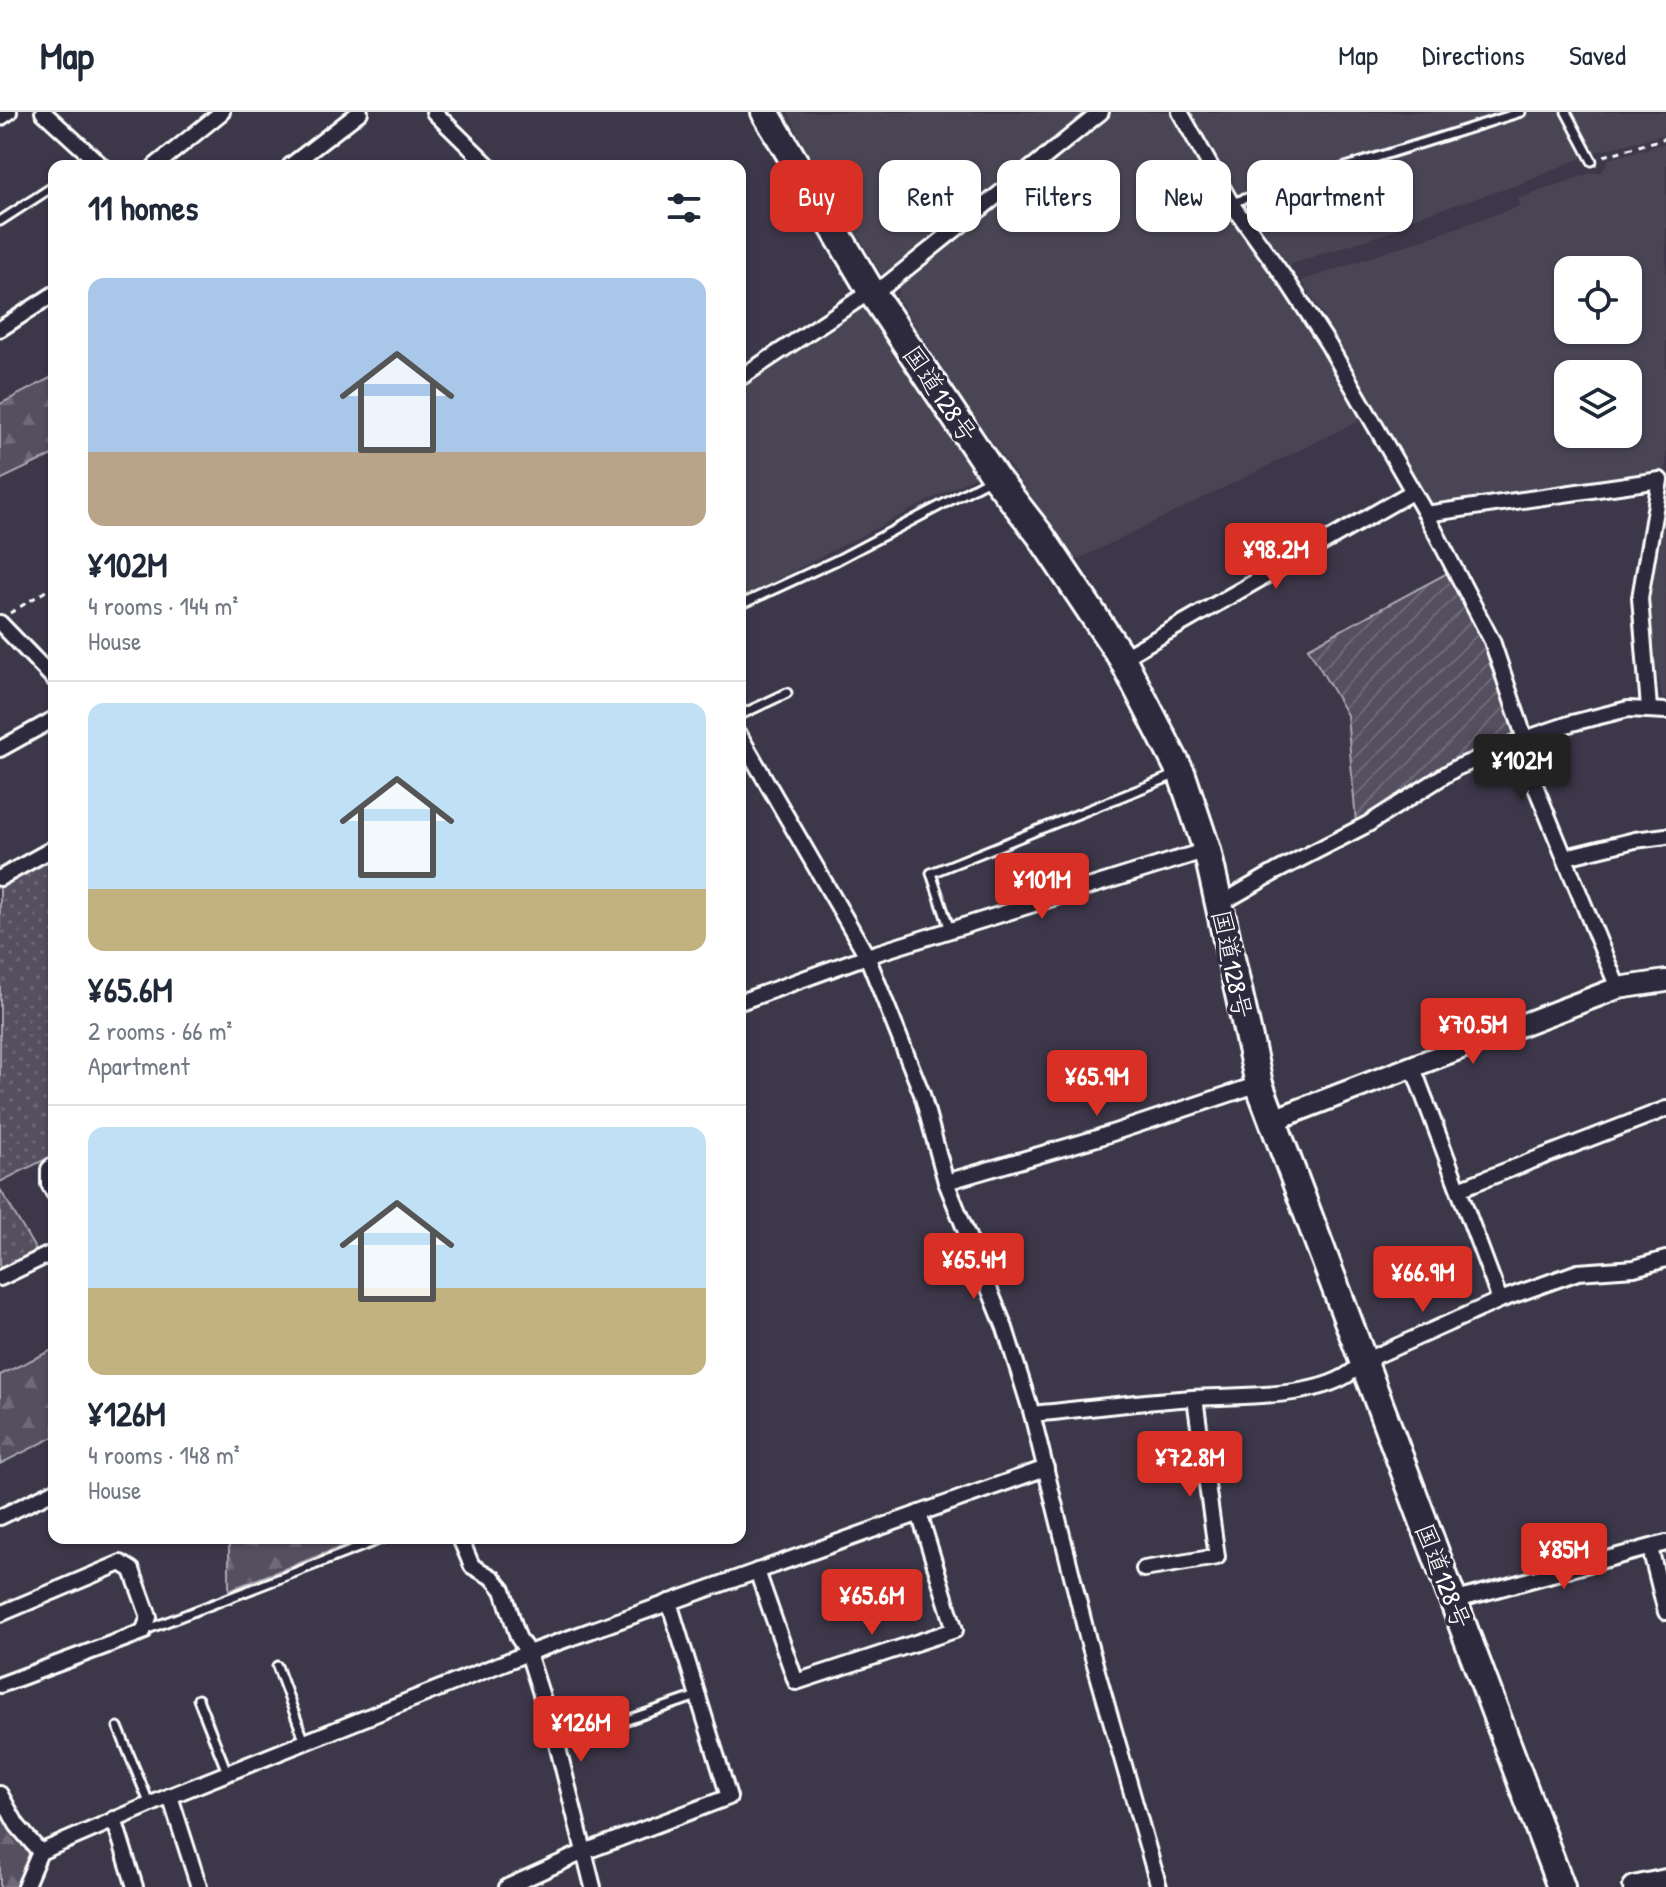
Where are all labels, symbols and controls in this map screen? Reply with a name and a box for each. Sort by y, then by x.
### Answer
text: Map [40,29,94,81]
text: Map [1338,36,1378,74]
text: Directions [1422,36,1525,74]
text: Saved [1569,36,1626,74]
chip: Buy [770,160,863,232]
chip: Rent [879,160,981,232]
chip: Filters [997,160,1120,232]
chip: New [1136,160,1231,232]
chip: Apartment [1247,160,1413,232]
text: 11 homes [88,185,198,231]
icon: filters [662,186,706,230]
map controls [1554,256,1642,448]
button: locate [1554,256,1642,344]
icon: home [325,330,469,474]
street label: 国道128号 [895,338,986,449]
button: layers [1554,360,1642,448]
pin: ¥98.2M [1211,523,1341,591]
text: ¥98.2M [1243,531,1309,566]
text: ¥102M [88,542,168,588]
text: 4 rooms · 144 m² [88,588,238,623]
text: House [88,623,141,658]
pin: ¥102M [1466,734,1578,802]
text: ¥102M [1492,742,1552,777]
icon: home [325,755,469,899]
pin: ¥101M [986,853,1098,921]
text: ¥101M [1013,861,1071,896]
street label: 国道128号 [1204,906,1261,1022]
text: ¥65.6M [88,967,173,1013]
pin: ¥70.5M [1408,998,1538,1066]
text: ¥70.5M [1439,1006,1507,1041]
text: 2 rooms · 66 m² [88,1013,232,1048]
text: Apartment [88,1048,190,1083]
pin: ¥65.9M [1032,1050,1162,1118]
text: ¥65.9M [1065,1058,1129,1093]
icon: home [325,1179,469,1323]
pin: ¥65.4M [909,1233,1039,1301]
text: ¥65.4M [942,1241,1006,1276]
pin: ¥66.9M [1358,1246,1488,1314]
text: ¥66.9M [1391,1254,1455,1289]
text: ¥126M [88,1391,166,1437]
pin: ¥72.8M [1125,1431,1255,1499]
text: 4 rooms · 148 m² [88,1437,240,1472]
text: ¥72.8M [1155,1439,1225,1474]
text: House [88,1472,141,1507]
street label: 国道128号 [1407,1518,1480,1634]
pin: ¥85M [1517,1523,1611,1591]
text: ¥85M [1539,1531,1589,1566]
pin: ¥65.6M [807,1569,937,1637]
text: ¥65.6M [840,1577,904,1612]
pin: ¥126M [525,1696,637,1764]
text: ¥126M [551,1704,611,1739]

